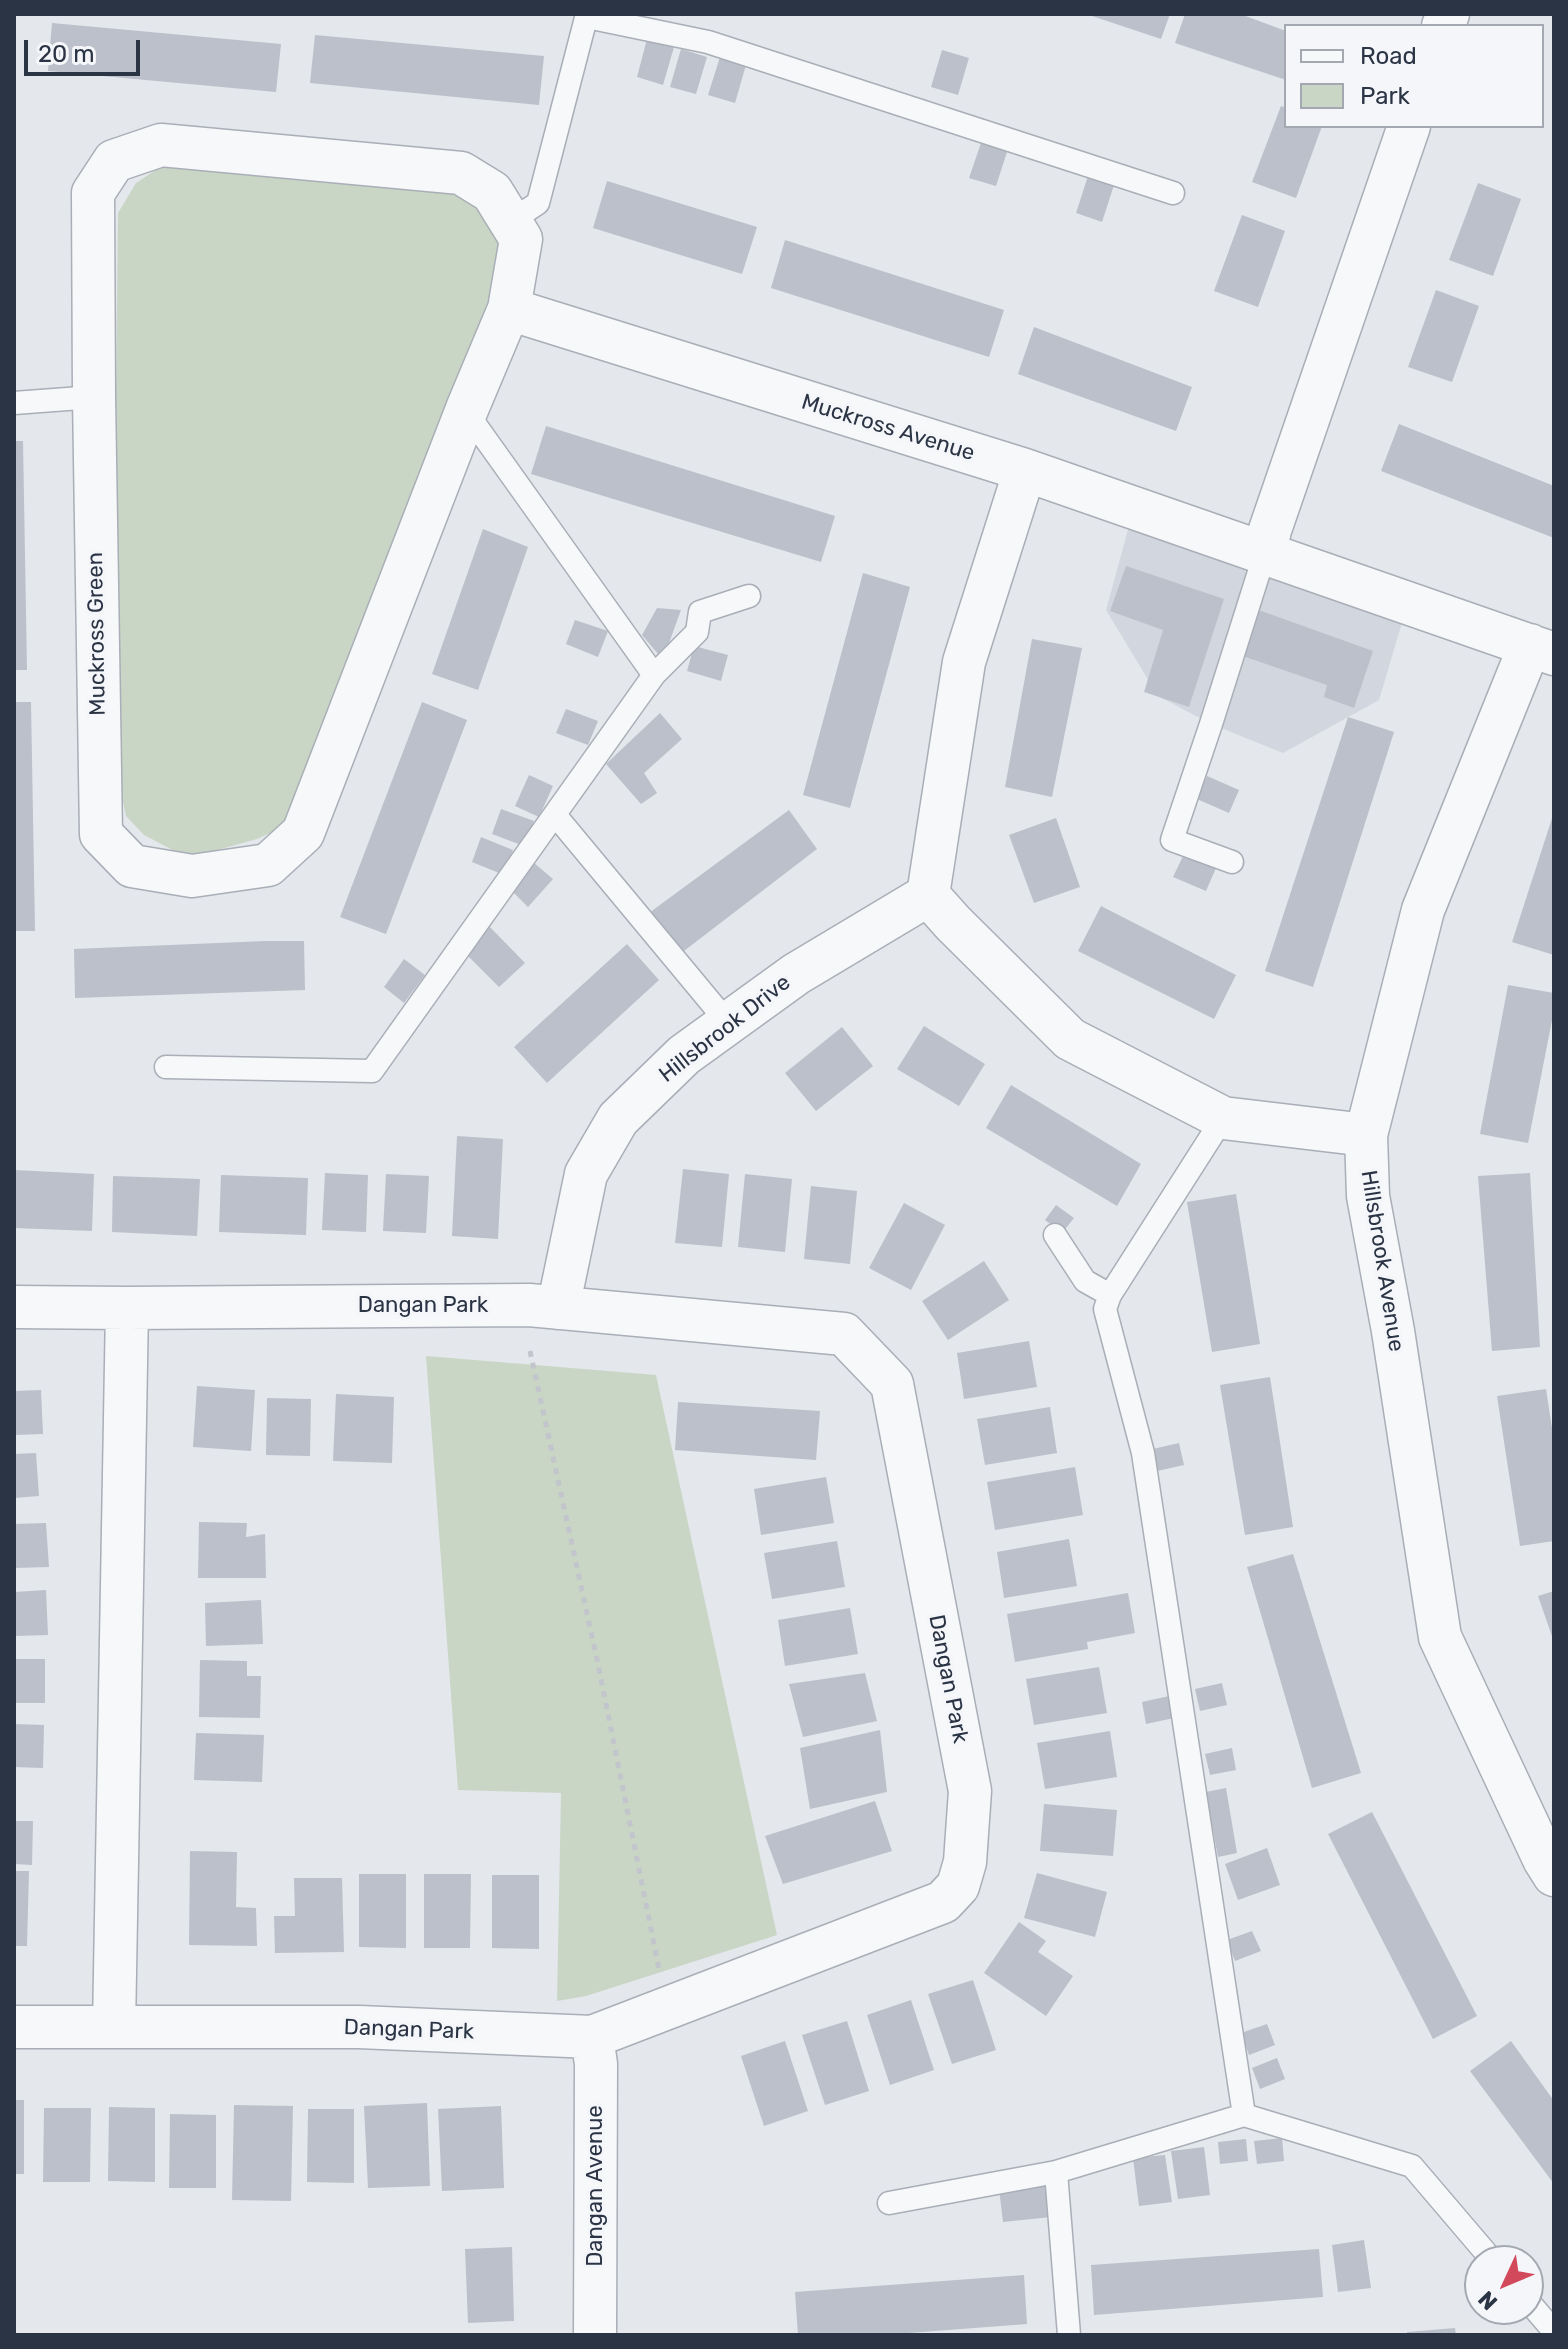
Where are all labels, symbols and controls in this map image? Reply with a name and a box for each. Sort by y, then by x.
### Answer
scale bar [28,24,144,74]
legend [1284,24,1544,128]
text: 20 m [38,40,95,68]
text: Road [1360,42,1417,70]
text: Park [1360,82,1410,110]
street label: Muckross Avenue [798,389,978,467]
street label: Muckross Green [82,552,112,716]
street label: Hillsbrook Drive [654,970,796,1088]
street label: Hillsbrook Avenue [1355,1168,1409,1354]
street label: Dangan Park [358,1293,488,1319]
street label: Dangan Park [923,1612,973,1746]
street label: Dangan Park [343,2015,475,2045]
street label: Dangan Avenue [583,2105,609,2267]
north arrow [1464,2245,1544,2325]
text: N [1473,2286,1503,2316]

